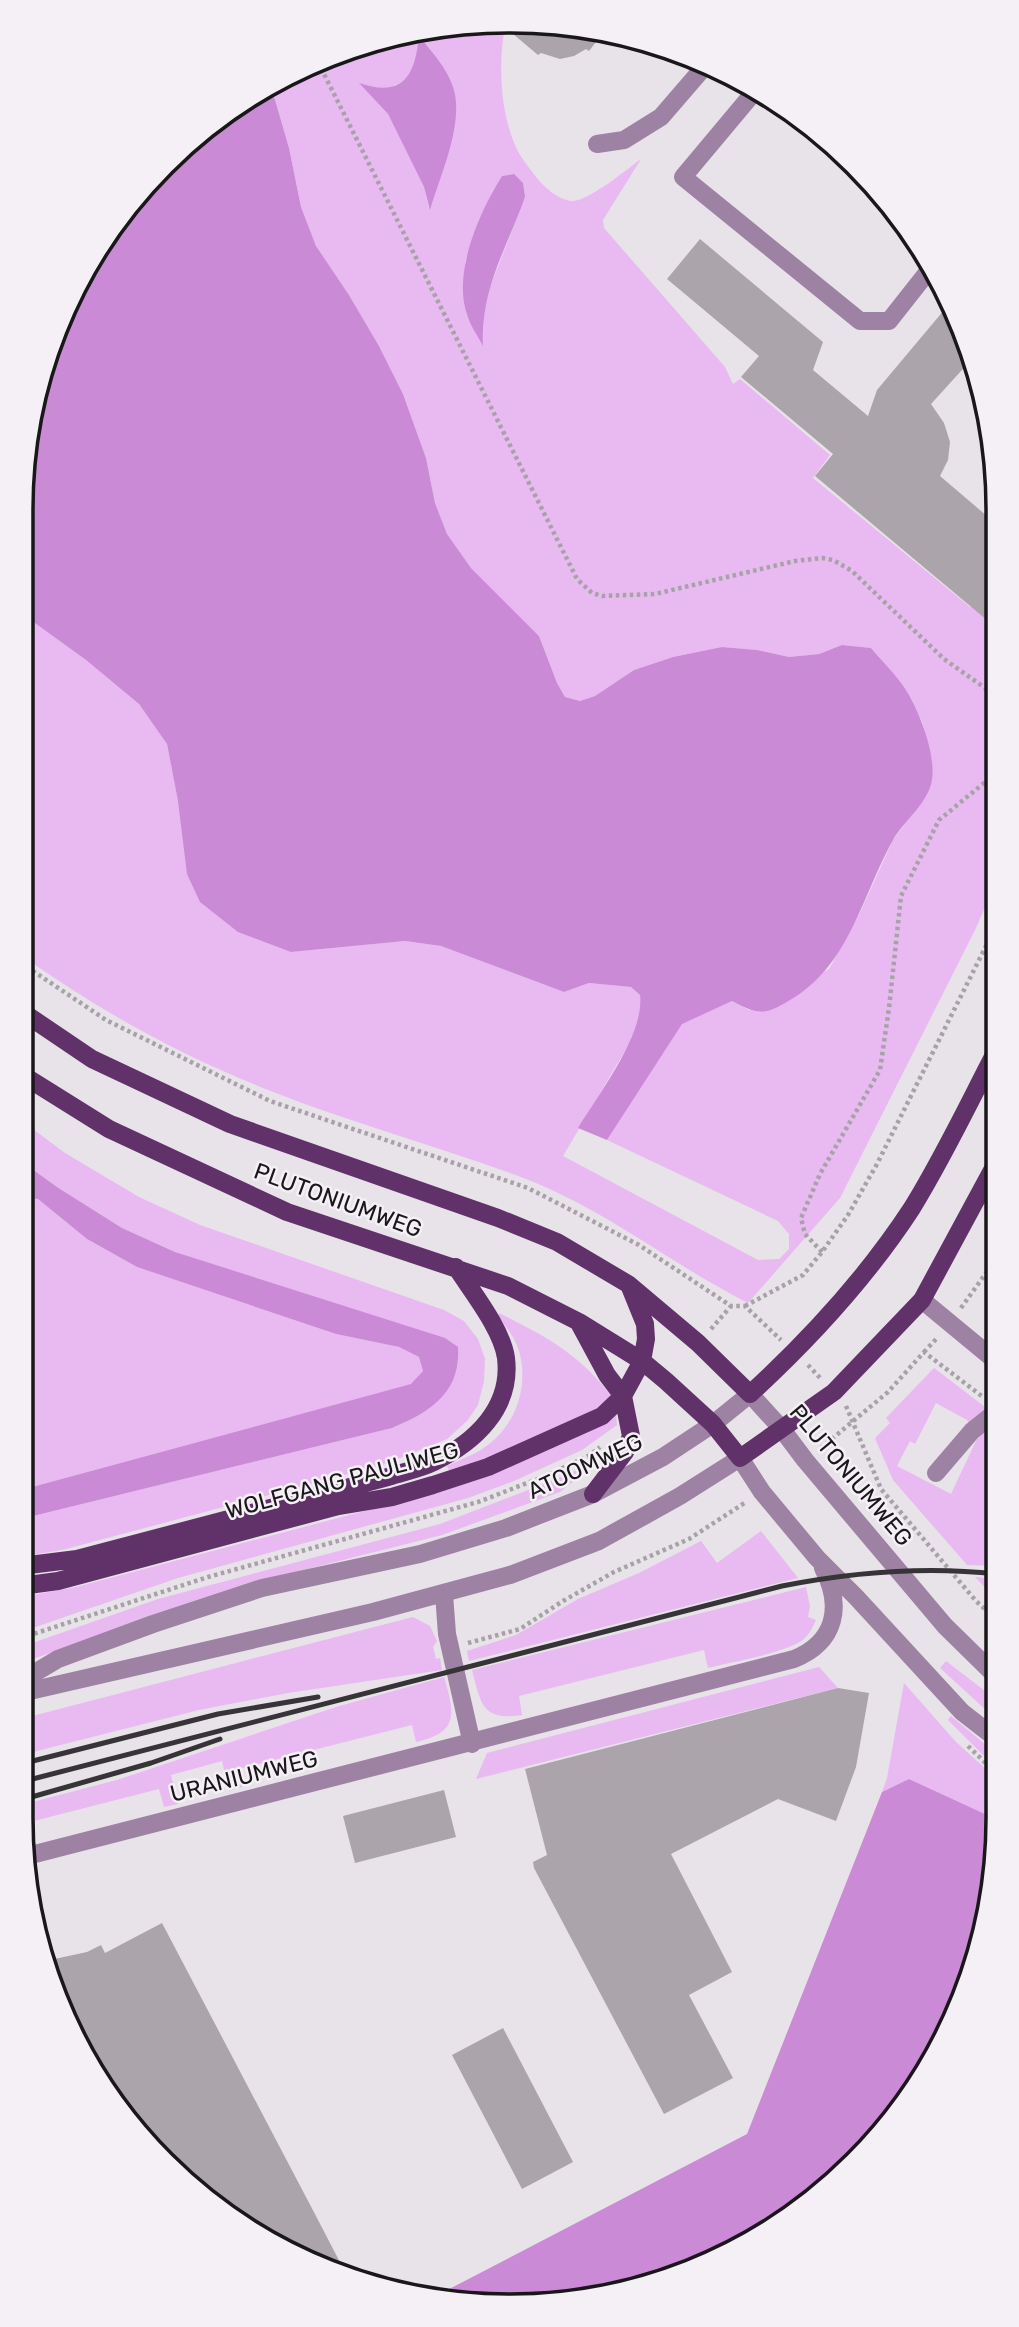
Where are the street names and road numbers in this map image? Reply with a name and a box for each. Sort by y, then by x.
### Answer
street label: PLUTONIUMWEG [250,1157,426,1243]
street label: PLUTONIUMWEG [784,1398,918,1552]
street label: ATOOMWEG [523,1427,647,1505]
street label: WOLFGANG PAULIWEG [222,1435,462,1525]
street label: URANIUMWEG [167,1744,321,1808]

